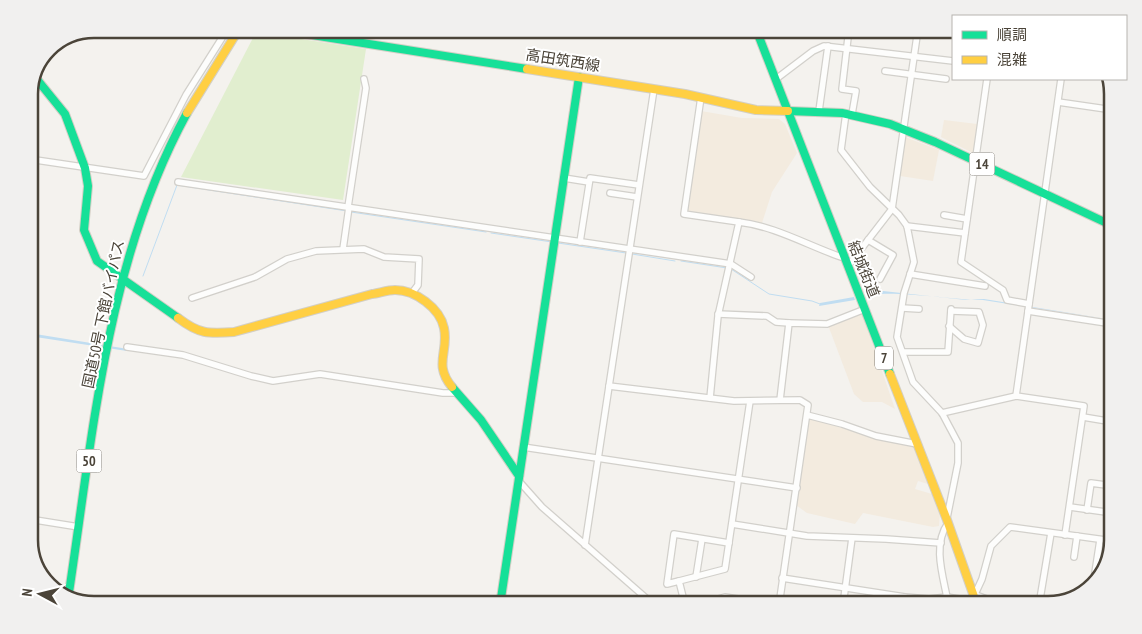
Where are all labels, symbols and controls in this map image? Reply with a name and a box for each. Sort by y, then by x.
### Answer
legend [952,15,1127,80]
text: 順調 [997,25,1027,44]
street label: 高田筑西線 [524,45,602,75]
text: 混雑 [997,50,1027,69]
road number: 14 [970,152,994,175]
street label: 国道50号 下館バイパス [78,238,128,390]
street label: 結城街道 [844,238,884,300]
road number: 7 [875,346,893,369]
road number: 50 [76,450,102,472]
north arrow [15,569,65,619]
text: N [18,588,36,597]

